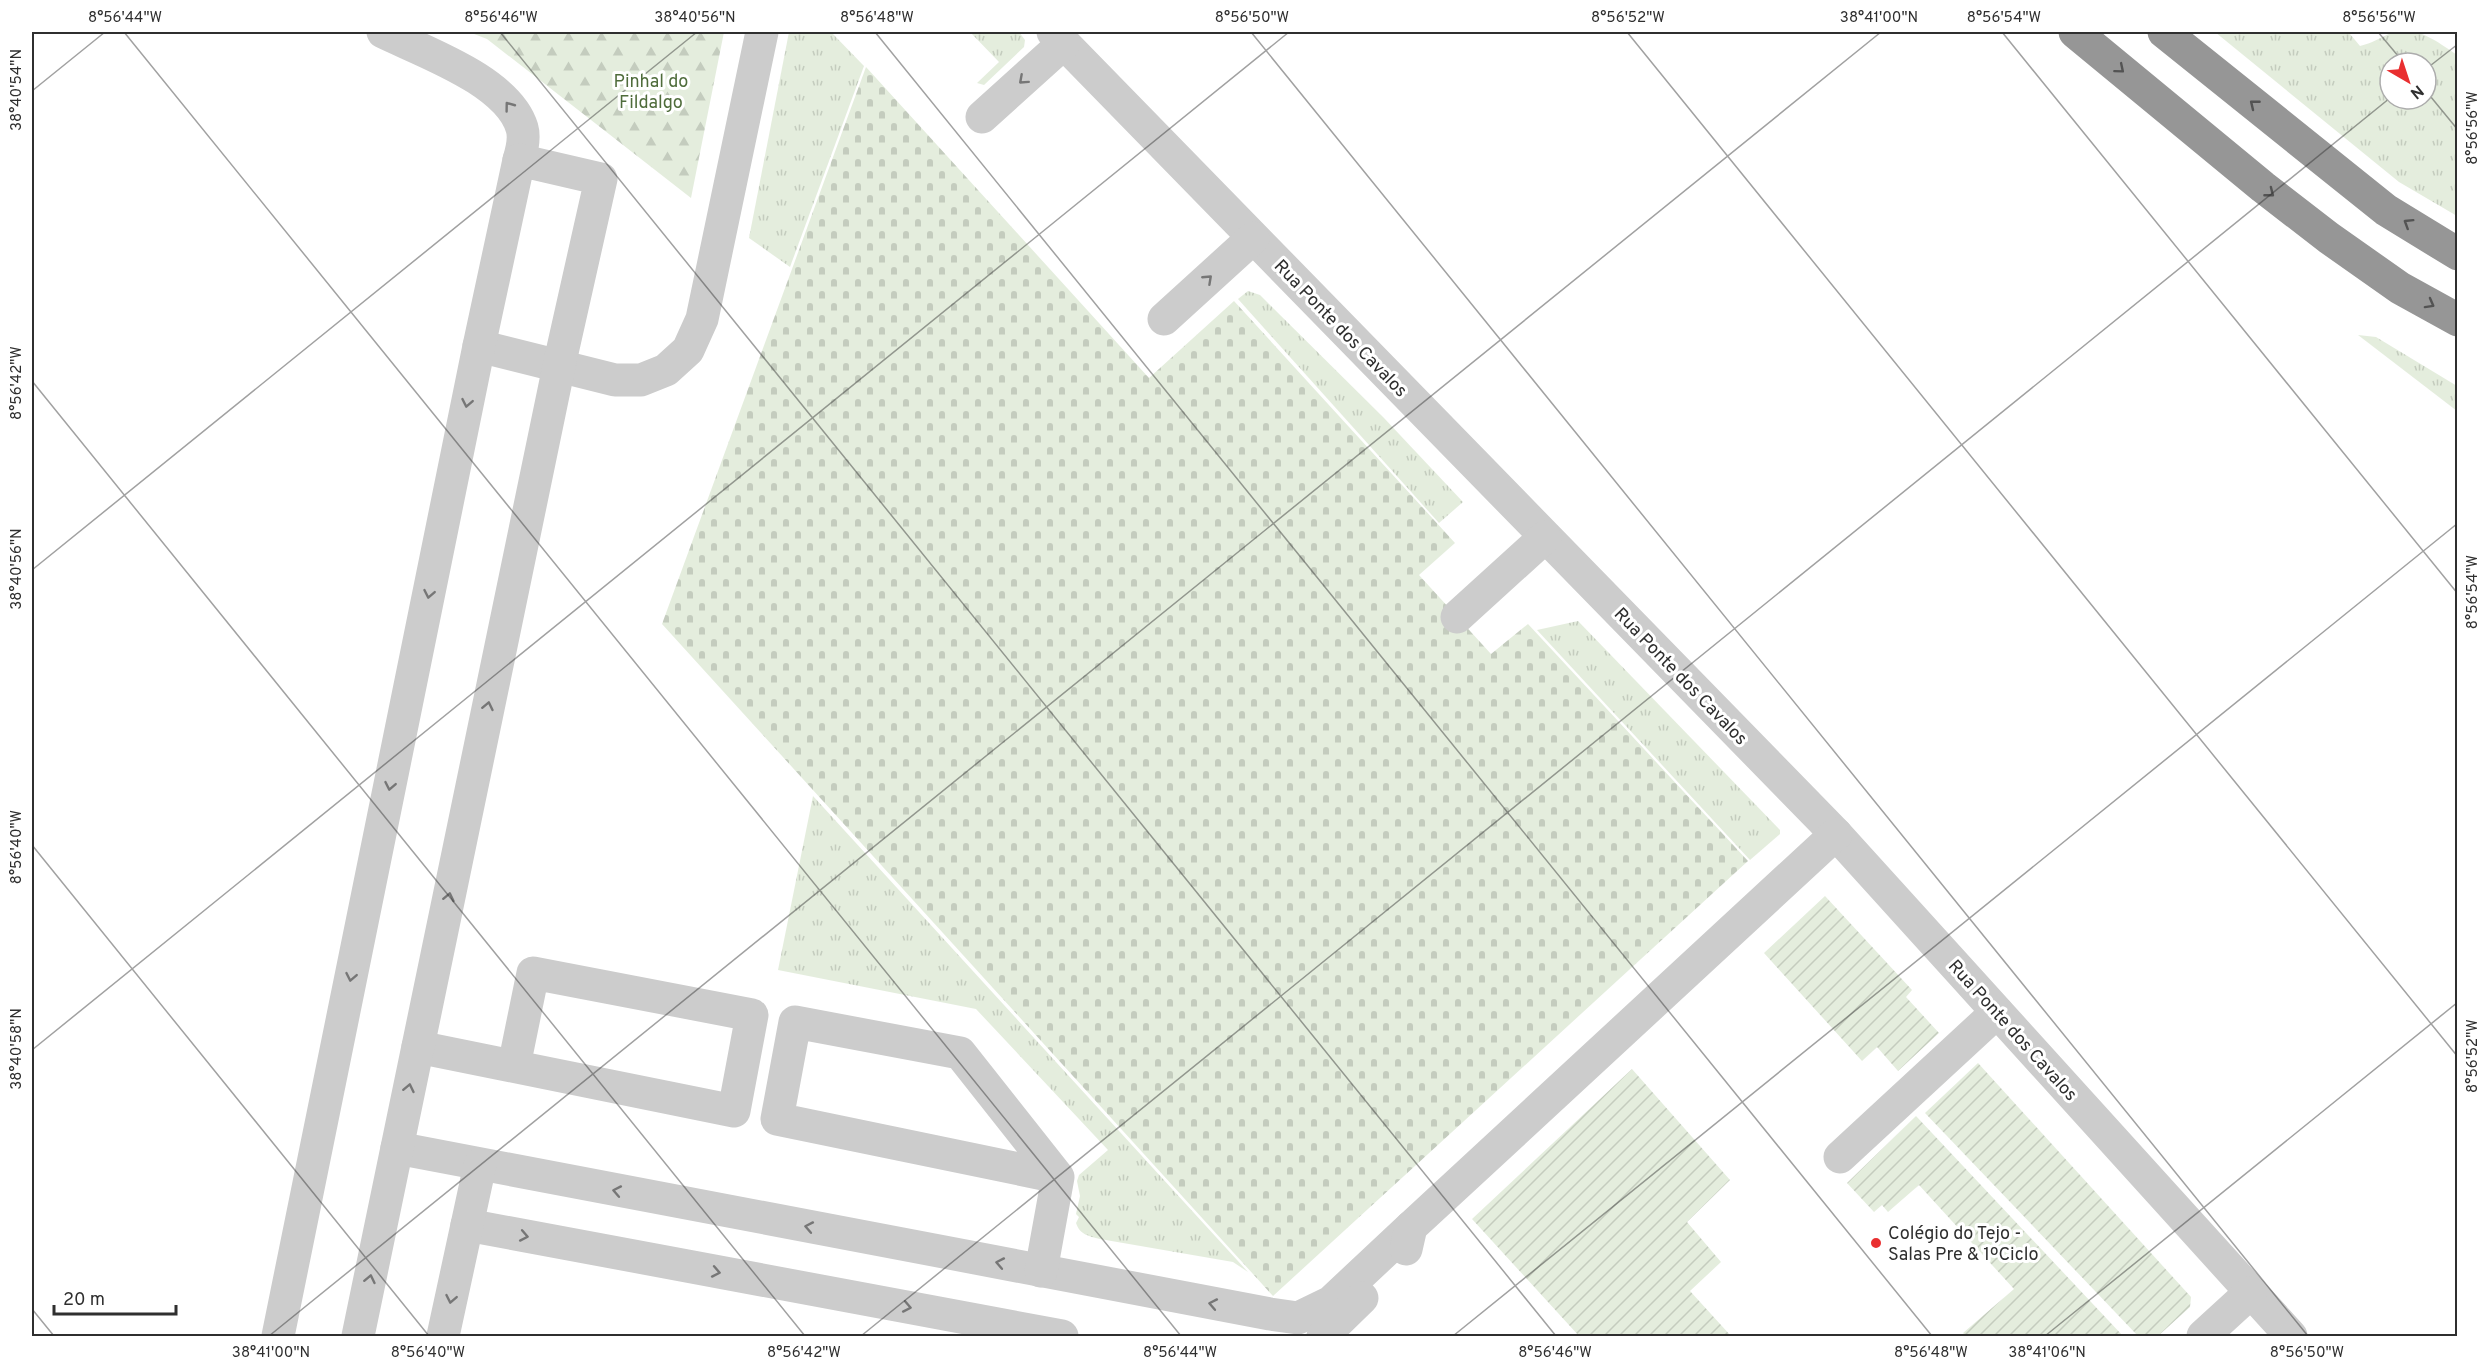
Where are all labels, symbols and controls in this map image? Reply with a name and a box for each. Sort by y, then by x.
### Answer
text: 8°56'44"W [88,9,162,28]
text: 8°56'46"W [464,9,538,28]
text: 38°40'56"N [654,9,736,28]
text: 8°56'48"W [840,9,914,28]
text: 8°56'50"W [1215,9,1289,28]
text: 8°56'52"W [1591,9,1665,28]
text: 38°41'00"N [1840,9,1918,28]
text: 8°56'54"W [1967,9,2041,28]
text: 8°56'56"W [2342,9,2416,28]
text: 38°40'54"N [8,49,27,131]
north arrow [2378,51,2438,111]
one-way arrow [2113,62,2124,73]
park label: Pinhal do Fildalgo [614,71,688,115]
one-way arrow [1019,73,1030,84]
text: N [2405,80,2427,102]
text: 8°56'56"W [2464,91,2483,165]
one-way arrow [2250,100,2261,111]
one-way arrow [505,101,516,112]
one-way arrow [2263,185,2274,196]
one-way arrow [2404,219,2414,231]
street label: Rua Ponte dos Cavalos [1268,255,1412,403]
one-way arrow [1201,275,1211,286]
one-way arrow [2424,297,2434,308]
text: 8°56'42"W [8,346,27,420]
one-way arrow [462,398,475,408]
text: 38°40'56"N [8,528,27,610]
text: 8°56'54"W [2464,555,2483,629]
one-way arrow [423,589,436,599]
street label: Rua Ponte dos Cavalos [1608,603,1752,751]
one-way arrow [481,702,494,712]
one-way arrow [384,780,397,790]
text: 8°56'40"W [8,810,27,884]
one-way arrow [442,893,455,903]
street label: Rua Ponte dos Cavalos [1942,955,2081,1107]
one-way arrow [345,971,358,981]
text: 38°40'58"N [8,1008,27,1090]
text: 8°56'52"W [2464,1019,2483,1093]
one-way arrow [402,1084,415,1094]
one-way arrow [612,1185,622,1198]
one-way arrow [804,1221,814,1234]
place label: Colégio do Tejo - Salas Pre & 1ºCiclo [1888,1223,2038,1267]
one-way arrow [519,1229,529,1242]
marker: Colégio do Tejo - Salas Pre & 1ºCiclo [1869,1236,1883,1250]
one-way arrow [996,1258,1005,1270]
one-way arrow [711,1265,720,1277]
one-way arrow [363,1274,376,1284]
scale bar [54,1278,176,1316]
text: 20 m [63,1289,105,1312]
one-way arrow [445,1294,458,1304]
one-way arrow [1208,1298,1217,1310]
one-way arrow [903,1301,912,1313]
text: 38°41'00"N [232,1344,310,1363]
text: 8°56'40"W [391,1344,465,1363]
text: 8°56'42"W [767,1344,841,1363]
text: 8°56'44"W [1143,1344,1217,1363]
text: 8°56'46"W [1518,1344,1592,1363]
text: 8°56'48"W [1894,1344,1968,1363]
text: 38°41'06"N [2008,1344,2086,1363]
text: 8°56'50"W [2270,1344,2344,1363]

